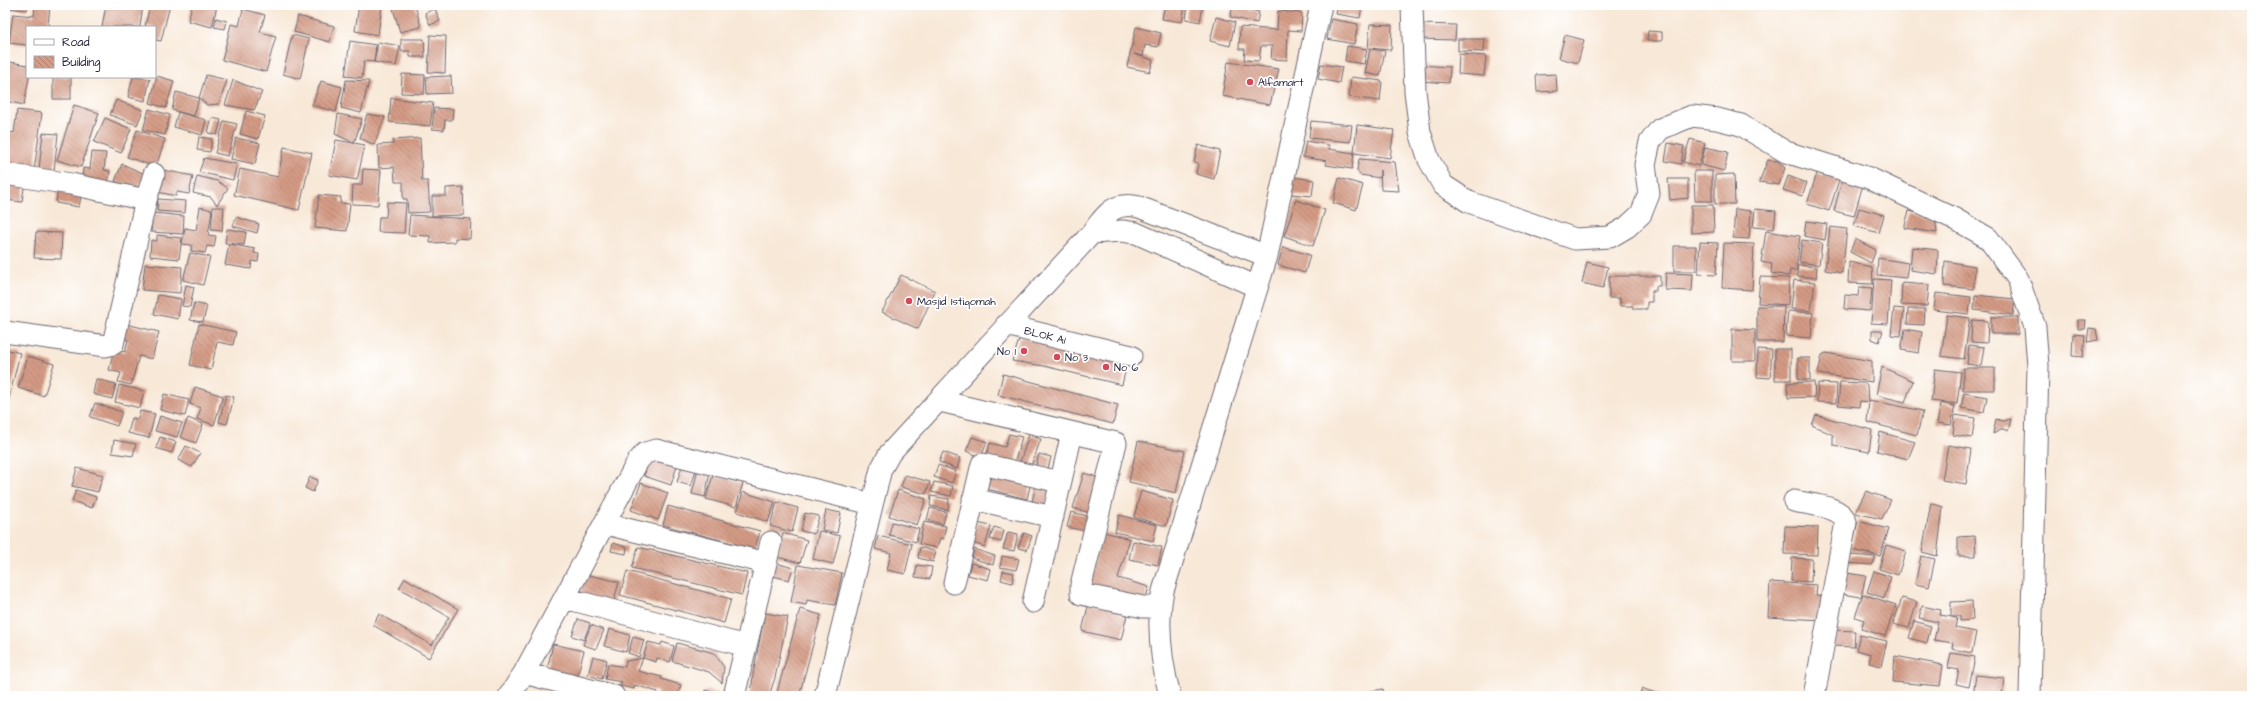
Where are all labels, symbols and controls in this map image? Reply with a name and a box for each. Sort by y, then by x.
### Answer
legend [26,26,156,78]
text: Road [62,34,90,51]
text: Building [62,54,100,72]
place label: Alfamart [1258,75,1304,90]
marker: Alfamart [1245,77,1255,87]
place label: Masjid Istiqomah [917,294,996,309]
marker: Masjid Istiqomah [904,296,914,306]
street label: BLOK A1 [1023,323,1068,348]
place label: No 1 [997,344,1017,359]
marker: No 1 [1019,346,1029,356]
place label: No 3 [1065,350,1088,365]
marker: No 3 [1052,352,1062,362]
place label: No 6 [1114,360,1138,375]
marker: No 6 [1101,362,1111,372]

